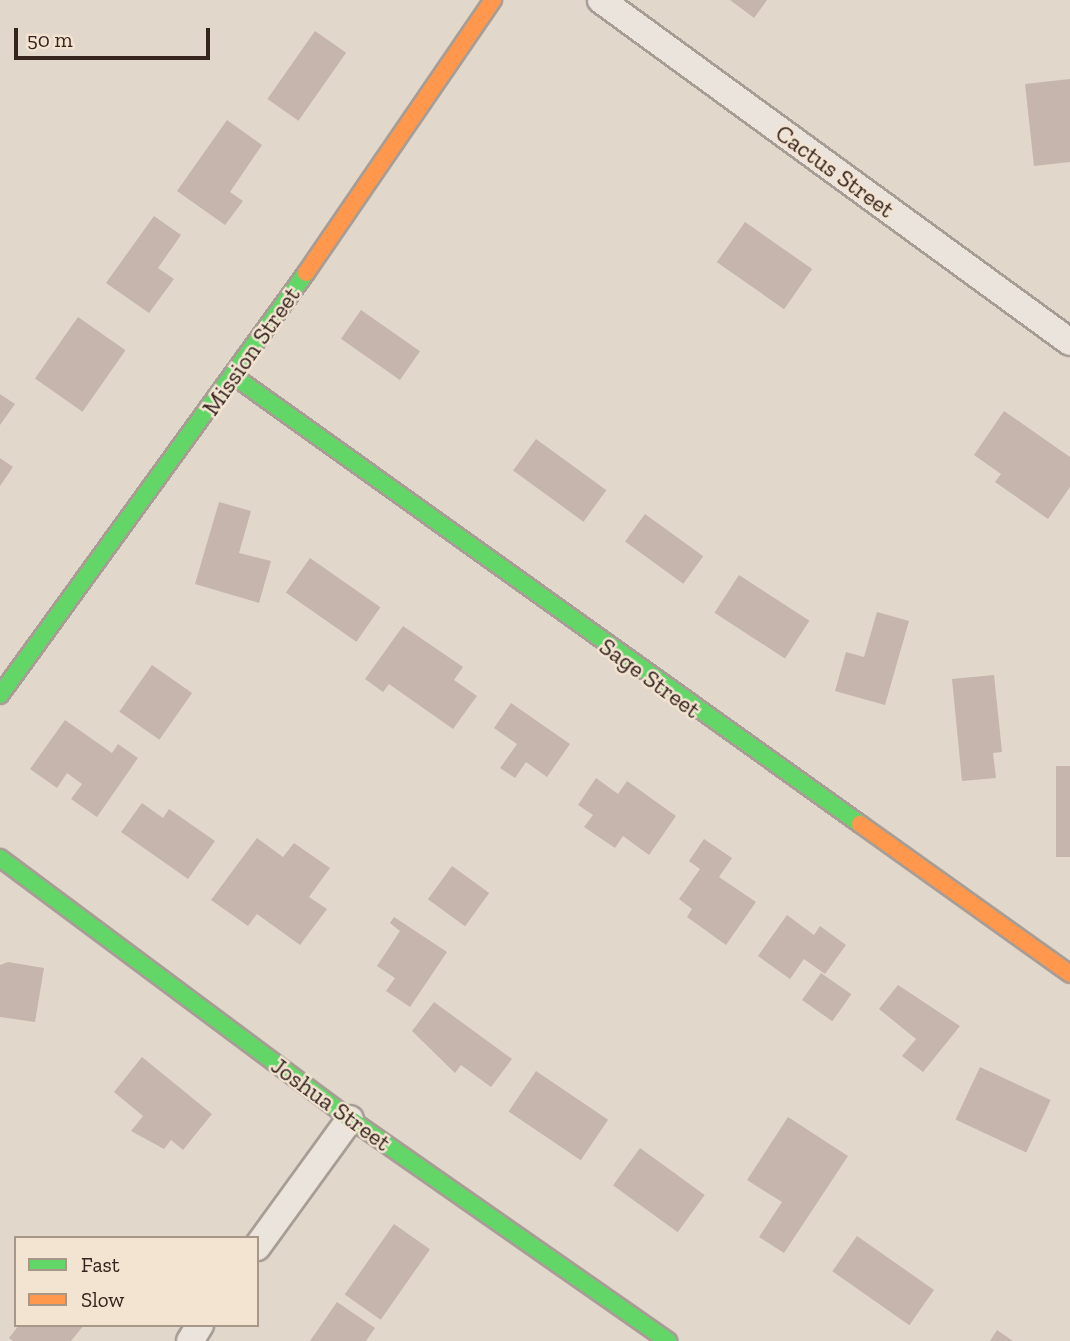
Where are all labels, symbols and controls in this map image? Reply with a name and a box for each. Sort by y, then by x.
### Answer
scale bar [18,14,214,58]
text: 50 m [27,27,73,52]
street label: Cactus Street [770,118,900,224]
street label: Mission Street [196,281,306,421]
street label: Sage Street [594,632,706,724]
street label: Joshua Street [266,1051,396,1157]
legend [14,1236,259,1327]
text: Fast [81,1252,120,1277]
text: Slow [81,1287,124,1312]

